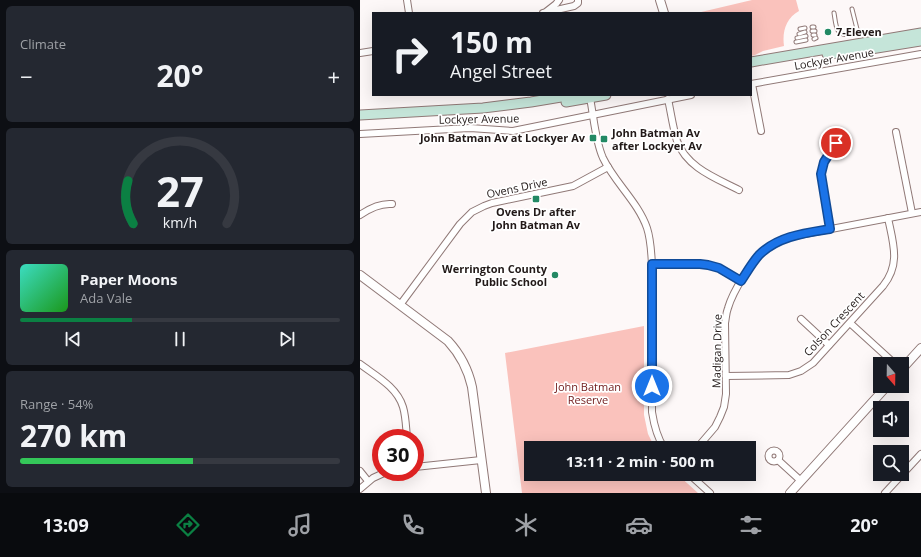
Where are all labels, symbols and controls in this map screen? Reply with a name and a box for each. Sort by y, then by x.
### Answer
text: 150 m [450,23,533,61]
place label: 7-Eleven [836,24,882,39]
marker: 7-Eleven [823,27,833,37]
icon: right [384,28,436,80]
text: Climate [20,35,66,53]
street label: Lockyer Avenue [793,44,875,73]
text: 20° [156,55,204,96]
text: Angel Street [450,59,552,83]
text: − [20,61,33,91]
text: + [327,61,340,91]
street label: Lockyer Avenue [438,110,519,127]
place label: John Batman Av after Lockyer Av [611,125,703,153]
pin [819,126,853,160]
place label: John Batman Av at Lockyer Av [419,130,586,145]
icon: arrive [825,132,847,154]
marker: John Batman Av at Lockyer Av [588,133,598,143]
marker: John Batman Av after Lockyer Av [599,134,609,144]
text: 27 [156,162,204,218]
street label: Ovens Drive [485,174,549,201]
marker: Ovens Dr after John Batman Av [531,194,541,204]
place label: Ovens Dr after John Batman Av [491,204,581,232]
text: km/h [163,212,197,231]
place label: Werrington County Public School [442,261,548,289]
text: Paper Moons [80,269,178,289]
marker: Werrington County Public School [550,270,560,280]
street label: Colson Crescent [800,288,867,359]
text: Ada Vale [80,289,132,307]
street label: Madigan Drive [708,314,725,388]
icon: previous [62,328,84,350]
icon: pause [169,328,191,350]
icon: next [276,328,298,350]
north arrow [873,357,909,393]
map controls [873,357,909,481]
position arrow [631,365,673,407]
park label: John Batman Reserve [554,379,621,407]
text: Range · 54% [20,395,93,413]
button: sound [873,401,909,437]
text: 270 km [20,415,127,456]
speed limit sign: 30 [372,429,424,481]
button: search [873,445,909,481]
text: 13:11 · 2 min · 500 m [566,451,714,471]
icon: directions [174,511,202,539]
icon: music [286,511,314,539]
icon: phone [399,511,427,539]
icon: climate [512,511,540,539]
icon: car [625,511,653,539]
icon: filters [737,511,765,539]
text: 13:09 [42,513,89,537]
text: 20° [850,513,879,537]

